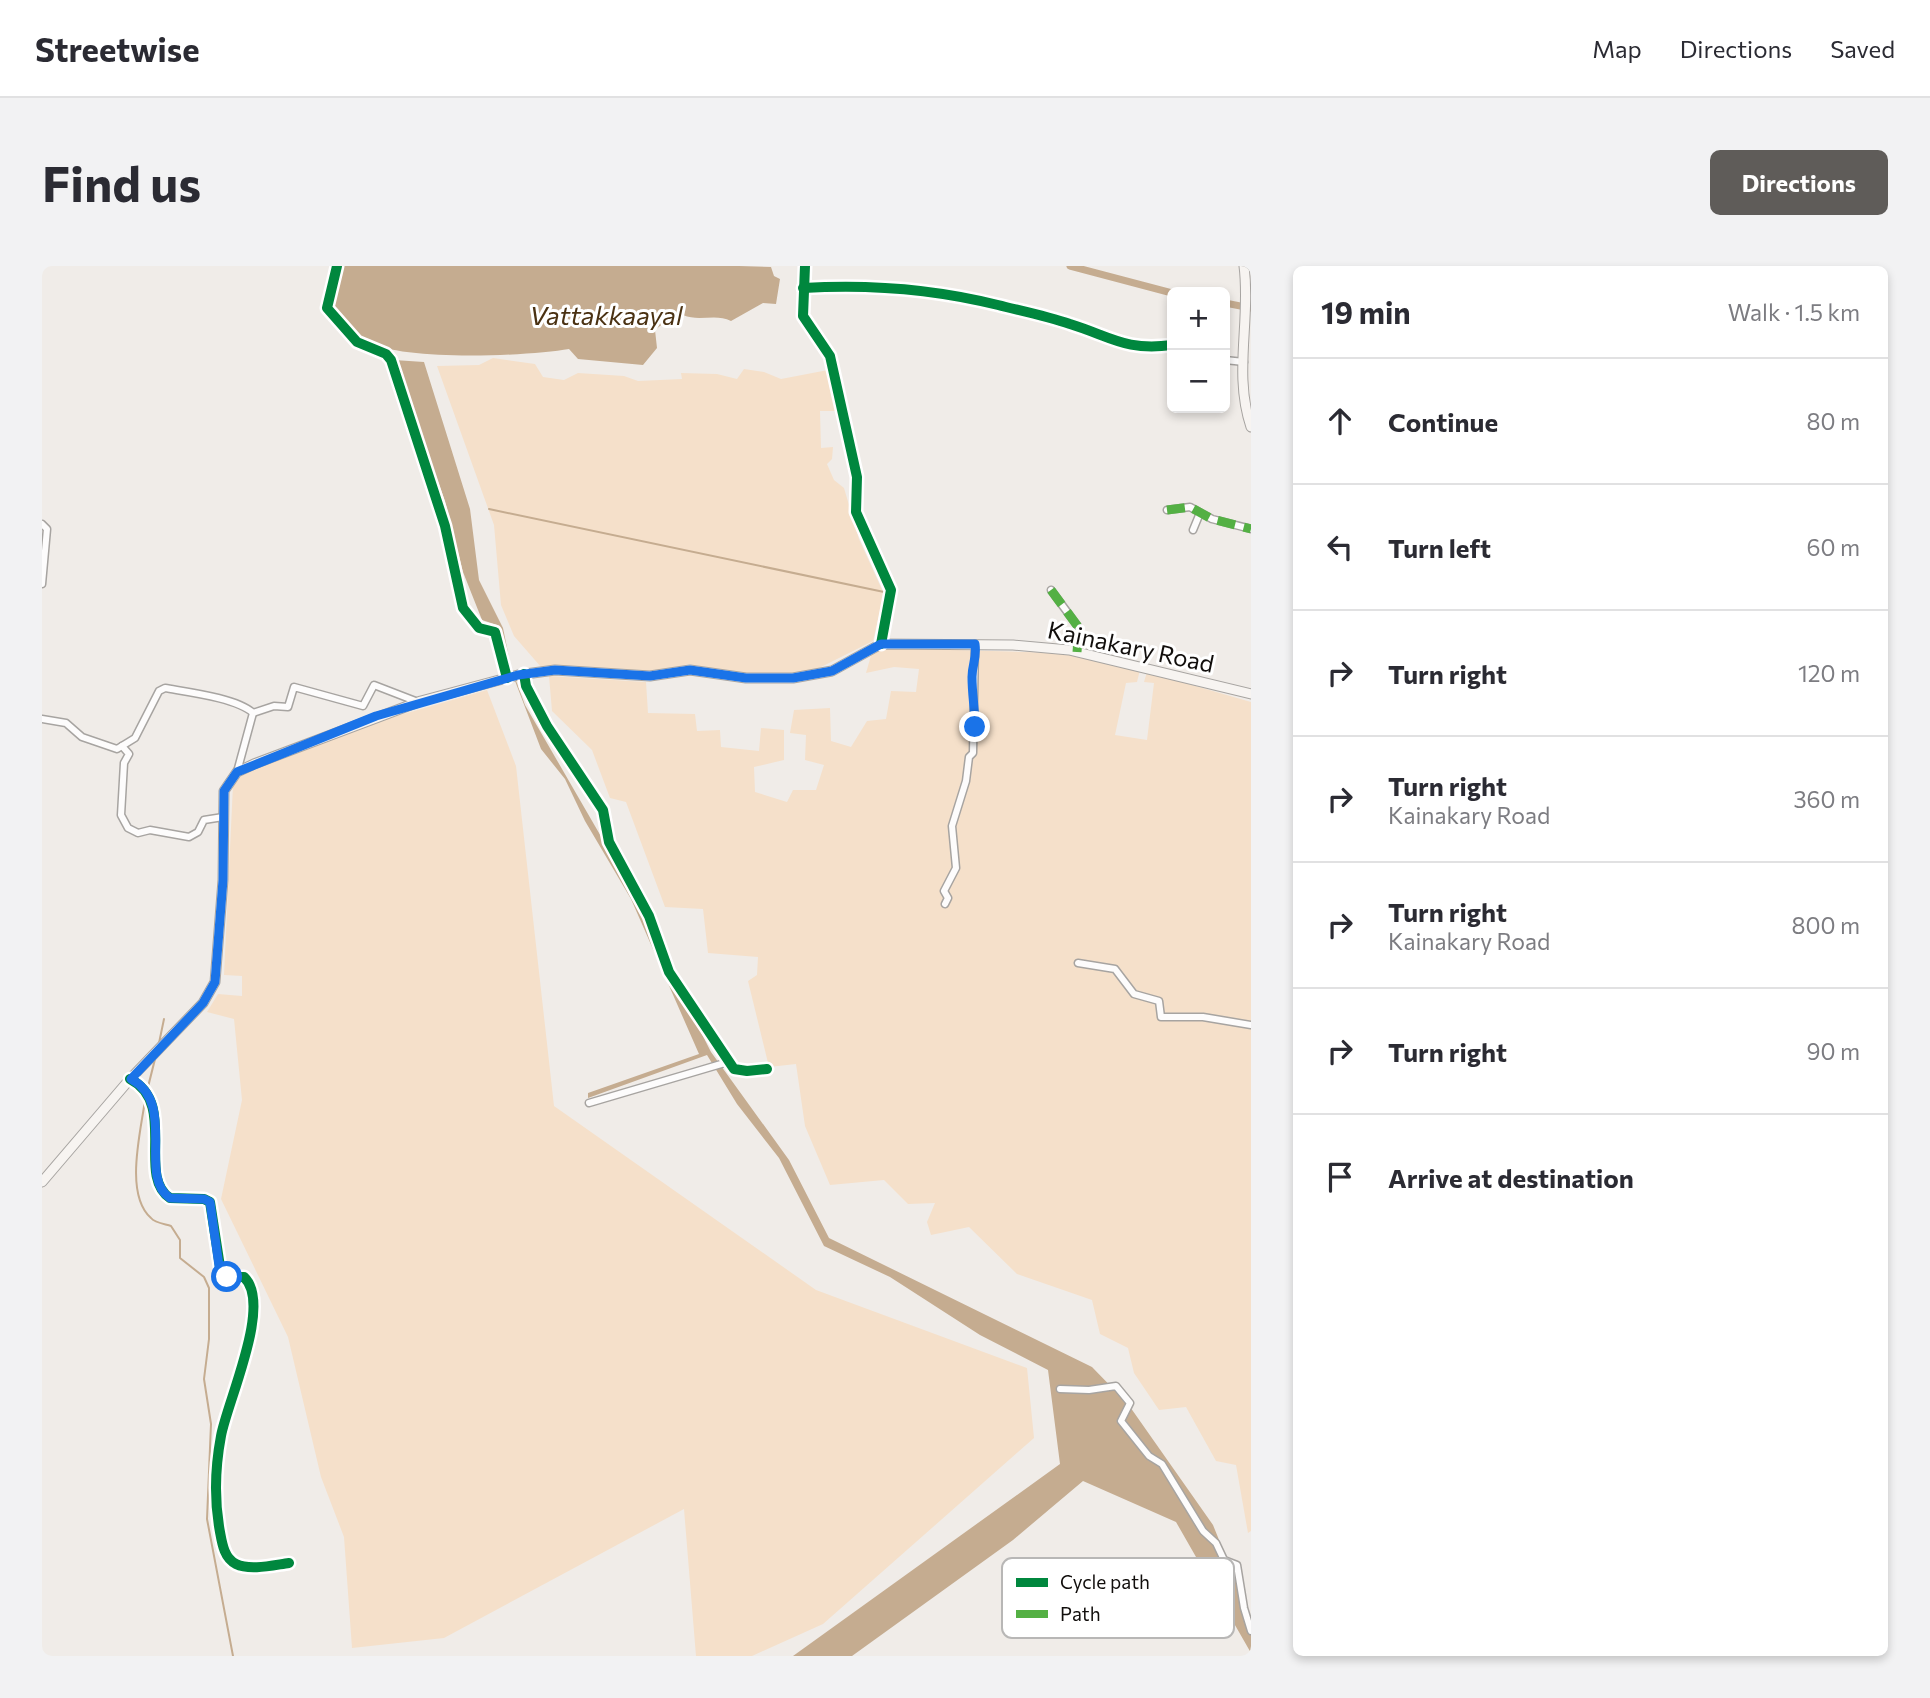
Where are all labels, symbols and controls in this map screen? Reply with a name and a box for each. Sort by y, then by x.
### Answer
text: Streetwise [35,28,200,69]
text: Map [1592,34,1642,63]
text: Directions [1680,34,1792,63]
text: Saved [1830,34,1895,63]
button: Directions [1710,150,1888,215]
text: Find us [42,152,201,212]
map controls [1167,287,1230,413]
button: + [1167,287,1230,350]
text: 19 min [1321,293,1411,330]
text: Walk · 1.5 km [1728,298,1860,326]
water label: Vattakkaayal [529,299,684,330]
button: − [1167,350,1230,413]
icon: ahead [1321,402,1359,440]
text: Continue [1388,406,1498,437]
text: 80 m [1807,407,1860,435]
icon: left [1321,528,1359,566]
text: Turn left [1388,532,1491,563]
text: 60 m [1807,533,1860,561]
street label: Kainakary Road [1045,614,1217,678]
icon: right [1321,654,1359,692]
text: Turn right [1388,658,1507,689]
text: 120 m [1798,659,1860,687]
route end [959,711,990,742]
text: Turn right [1388,770,1507,801]
icon: right [1321,780,1359,818]
text: 360 m [1793,785,1860,813]
text: Kainakary Road [1388,801,1550,829]
text: Turn right [1388,896,1507,927]
icon: right [1321,906,1359,944]
text: 800 m [1792,911,1860,939]
text: Kainakary Road [1388,927,1550,955]
icon: right [1321,1032,1359,1070]
text: Turn right [1388,1036,1507,1067]
text: 90 m [1807,1037,1860,1065]
icon: arrive [1321,1158,1359,1196]
text: Arrive at destination [1388,1162,1634,1193]
route start [211,1261,242,1292]
legend [1002,1558,1234,1638]
text: Cycle path [1060,1570,1150,1593]
text: Path [1060,1602,1101,1625]

